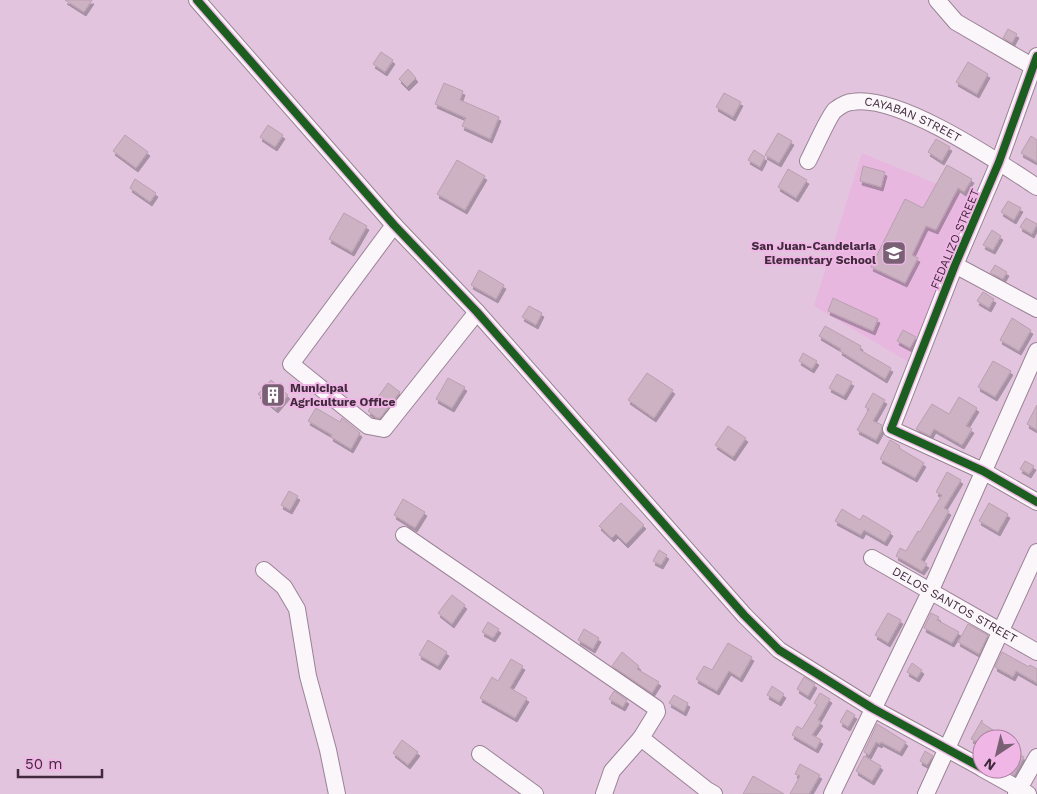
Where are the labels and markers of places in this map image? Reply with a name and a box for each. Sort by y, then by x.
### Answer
place label: San Juan-Candelaria Elementary School [752,239,876,267]
school or university icon: San Juan-Candelaria Elementary School [881,240,907,266]
place label: Municipal Agriculture Office [290,381,396,409]
building icon: Municipal Agriculture Office [260,382,286,408]

